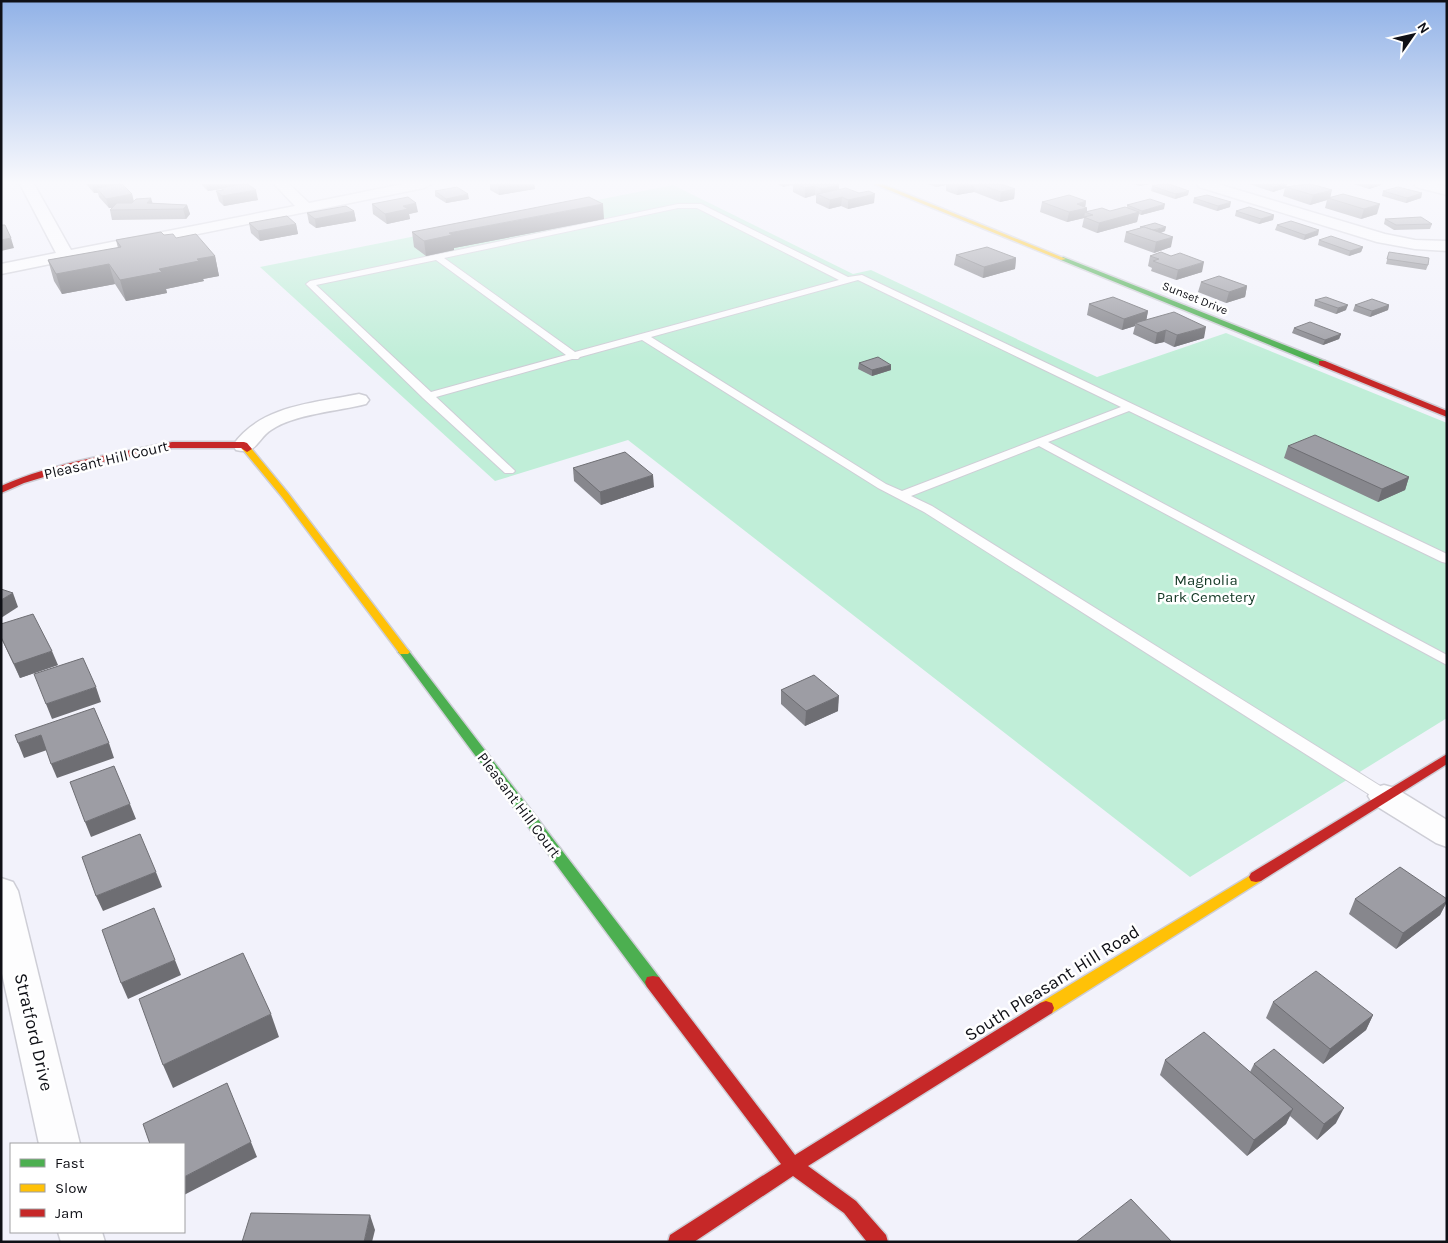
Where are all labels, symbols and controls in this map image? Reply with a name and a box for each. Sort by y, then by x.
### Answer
north arrow [1388,10,1438,60]
text: N [1414,19,1433,37]
street label: Sunset Drive [1160,278,1230,318]
street label: Pleasant Hill Court [42,437,170,483]
park label: Magnolia Park Cemetery [1157,571,1255,606]
street label: Pleasant Hill Court [474,749,565,861]
street label: South Pleasant Hill Road [960,920,1144,1046]
street label: Stratford Drive [10,971,58,1093]
legend [10,1143,185,1233]
text: Fast [55,1154,85,1172]
text: Slow [55,1179,87,1197]
text: Jam [55,1204,83,1222]

